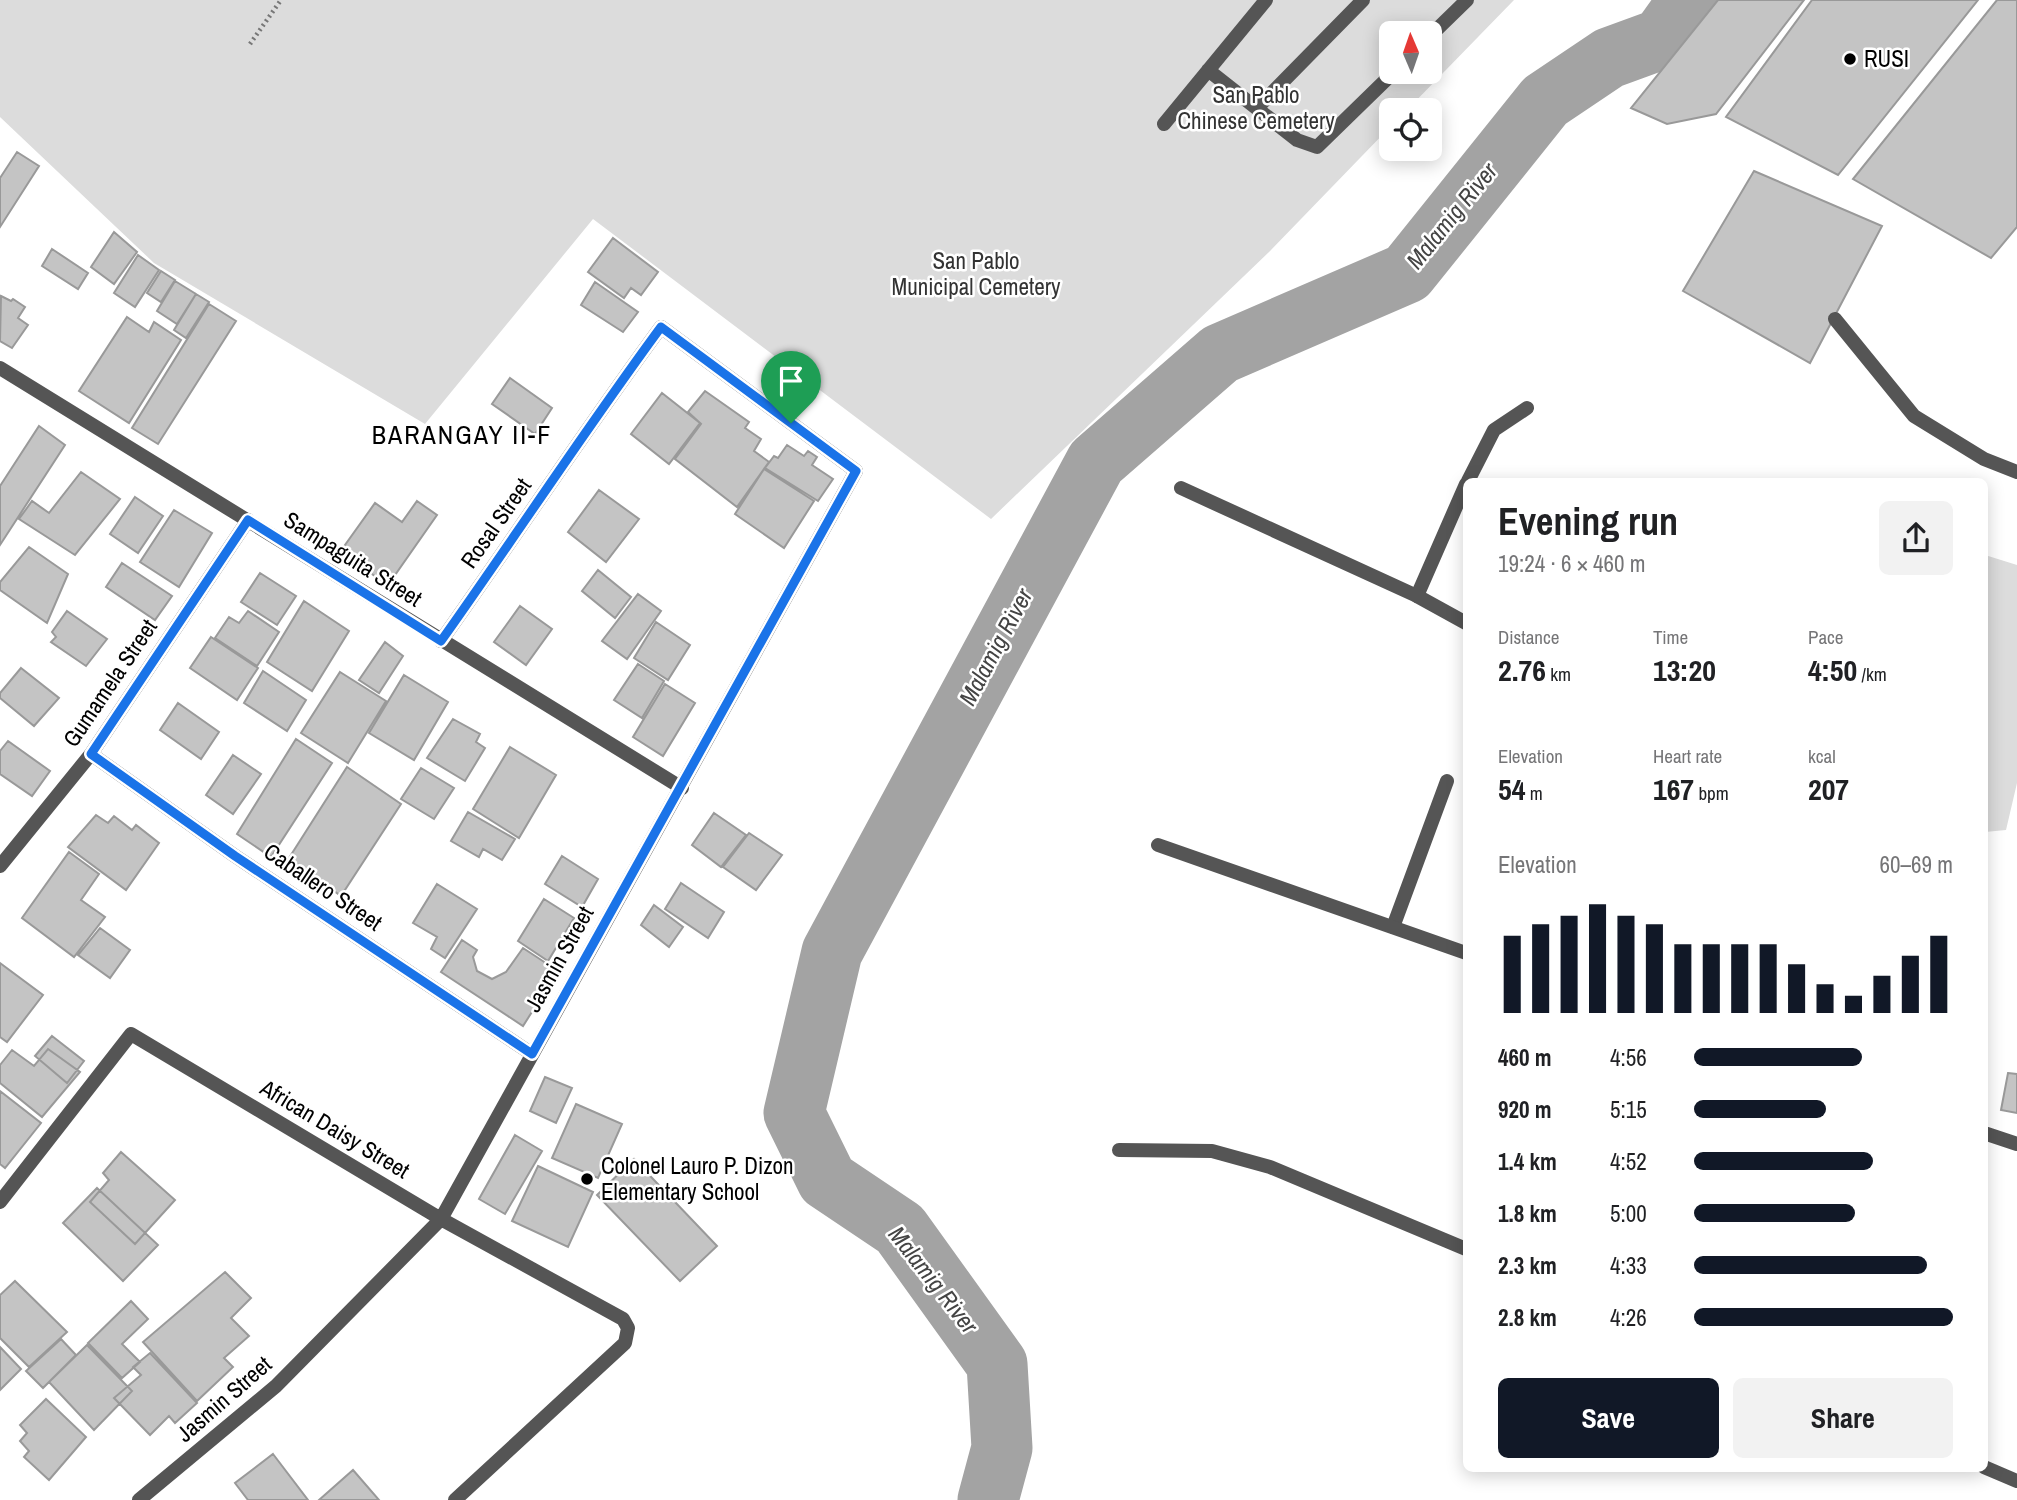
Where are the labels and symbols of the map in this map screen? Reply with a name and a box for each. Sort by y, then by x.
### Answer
north arrow [1379,21,1442,84]
place label: RUSI [1864,43,1909,74]
marker: RUSI [1842,51,1858,67]
park label: San Pablo Chinese Cemetery [1177,79,1335,136]
water label: Malamig River [1399,154,1505,275]
park label: San Pablo Municipal Cemetery [892,245,1061,302]
pin [761,351,821,423]
district label: BARANGAY II-F [372,417,552,452]
street label: Rosal Street [453,471,538,574]
street label: Sampaguita Street [278,504,428,613]
water label: Malamig River [951,581,1040,711]
street label: Gumamela Street [55,613,164,753]
street label: Caballero Street [258,836,388,938]
street label: Jasmin Street [517,900,600,1017]
street label: African Daisy Street [254,1071,416,1185]
place label: Colonel Lauro P. Dizon Elementary School [601,1150,794,1207]
marker: Colonel Lauro P. Dizon Elementary School [579,1171,595,1187]
water label: Malamig River [882,1219,987,1341]
street label: Jasmin Street [170,1349,278,1448]

